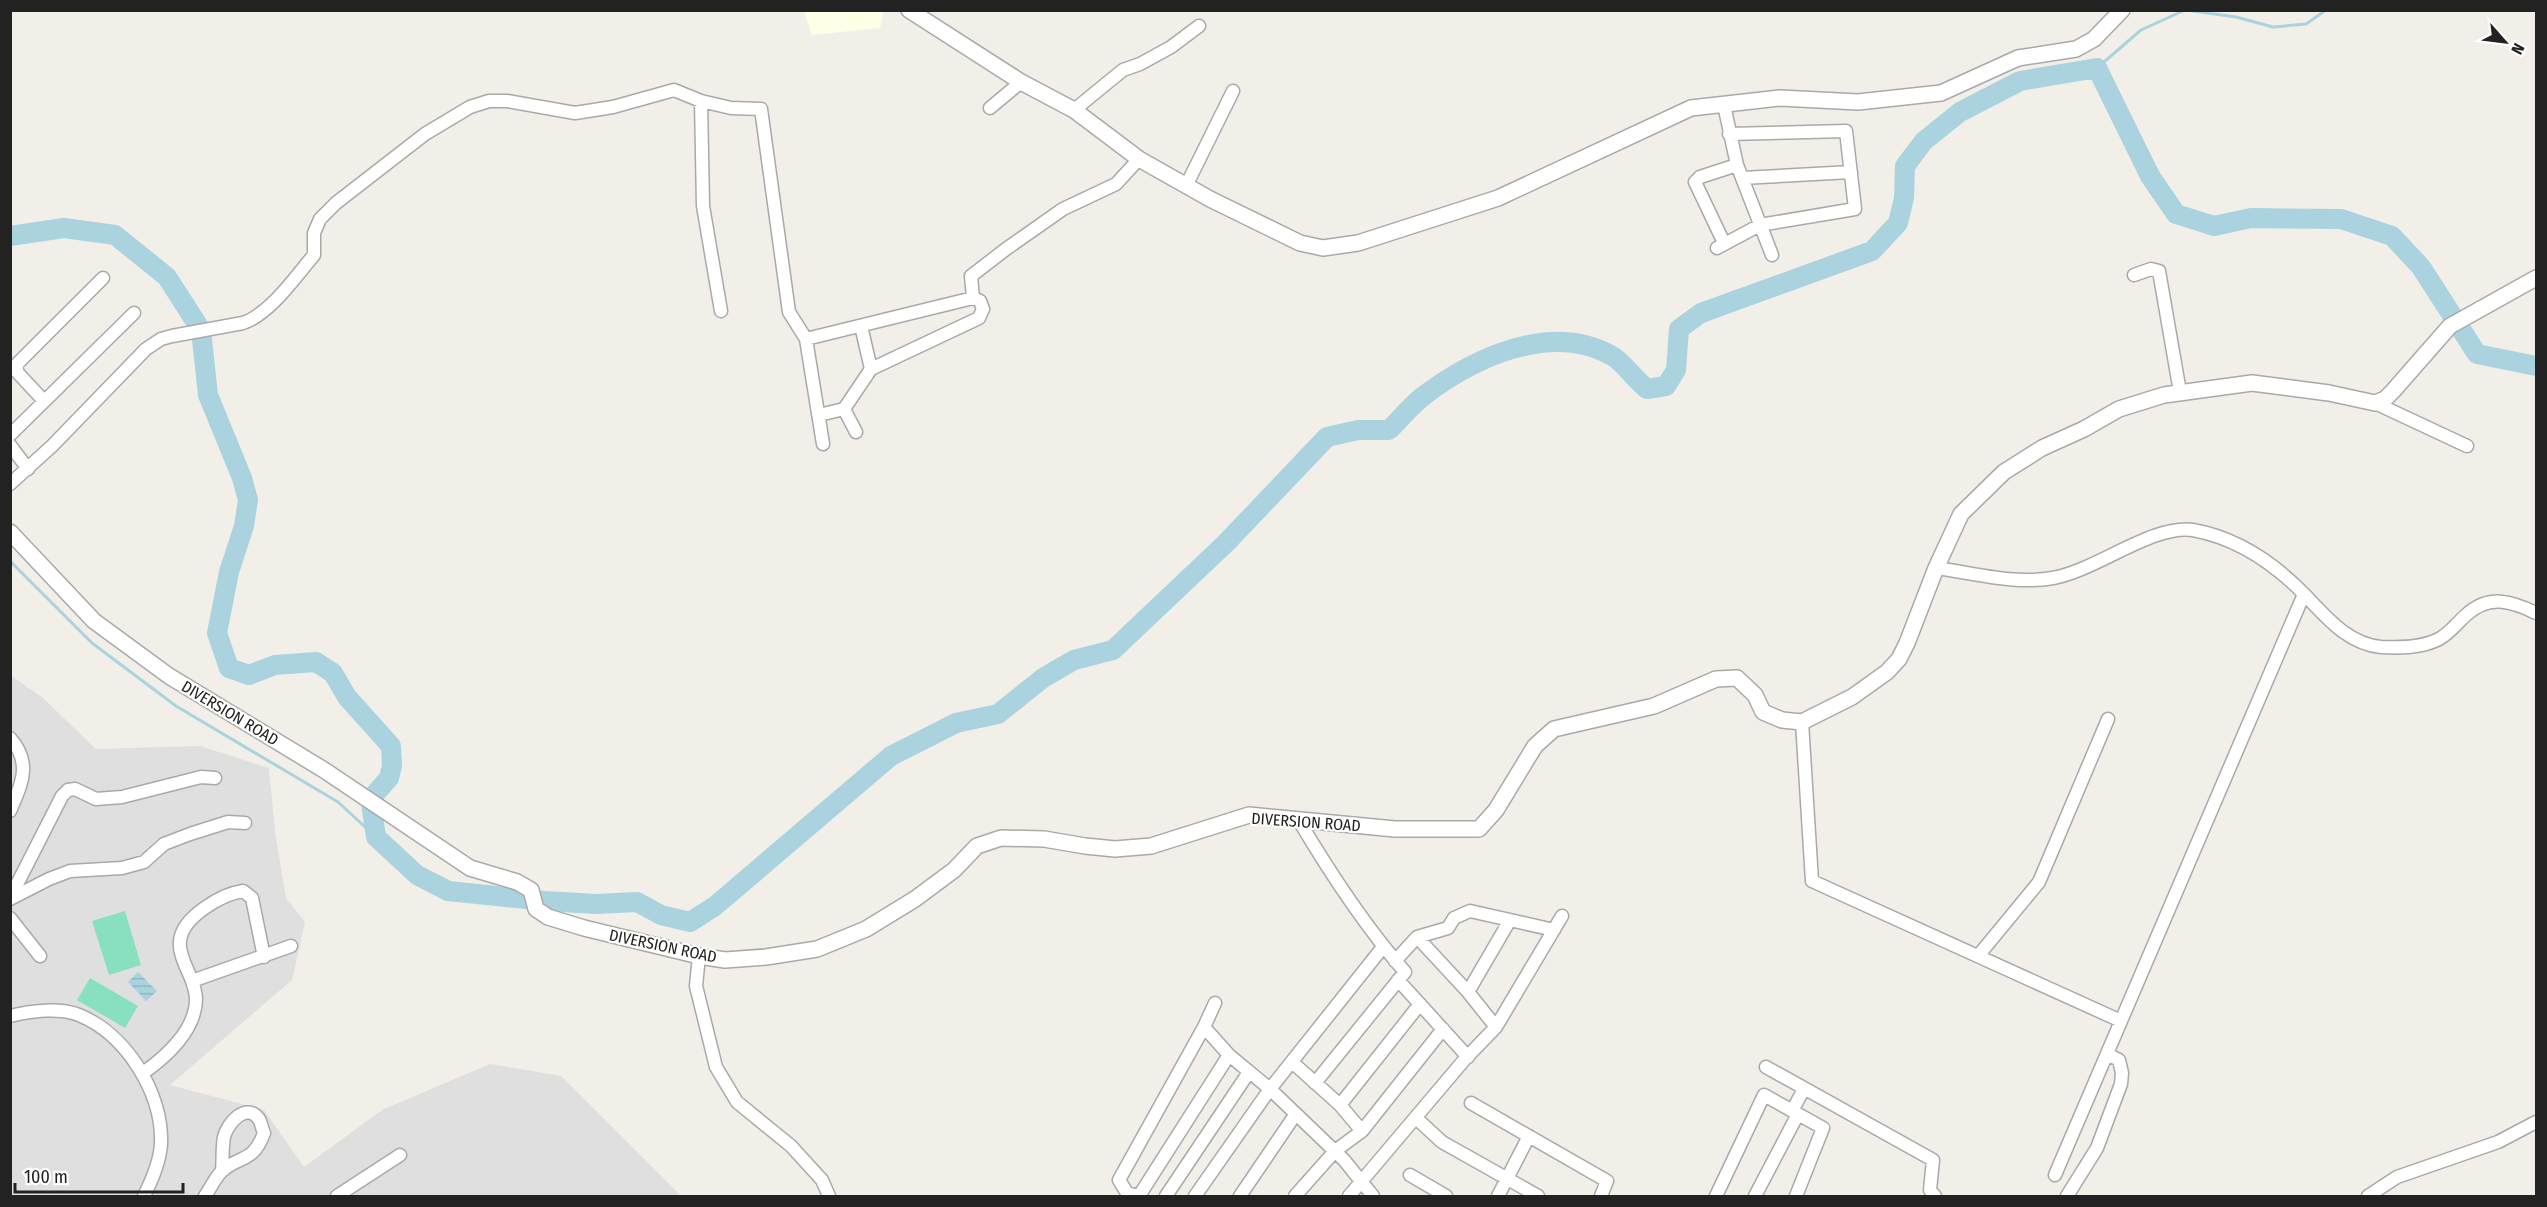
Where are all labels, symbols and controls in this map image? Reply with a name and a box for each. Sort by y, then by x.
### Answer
north arrow [2475,12,2535,72]
text: N [2507,40,2528,58]
street label: DIVERSION ROAD [178,677,282,749]
street label: DIVERSION ROAD [1251,809,1361,835]
street label: DIVERSION ROAD [607,925,719,967]
scale bar [15,1156,183,1194]
text: 100 m [24,1166,68,1188]

